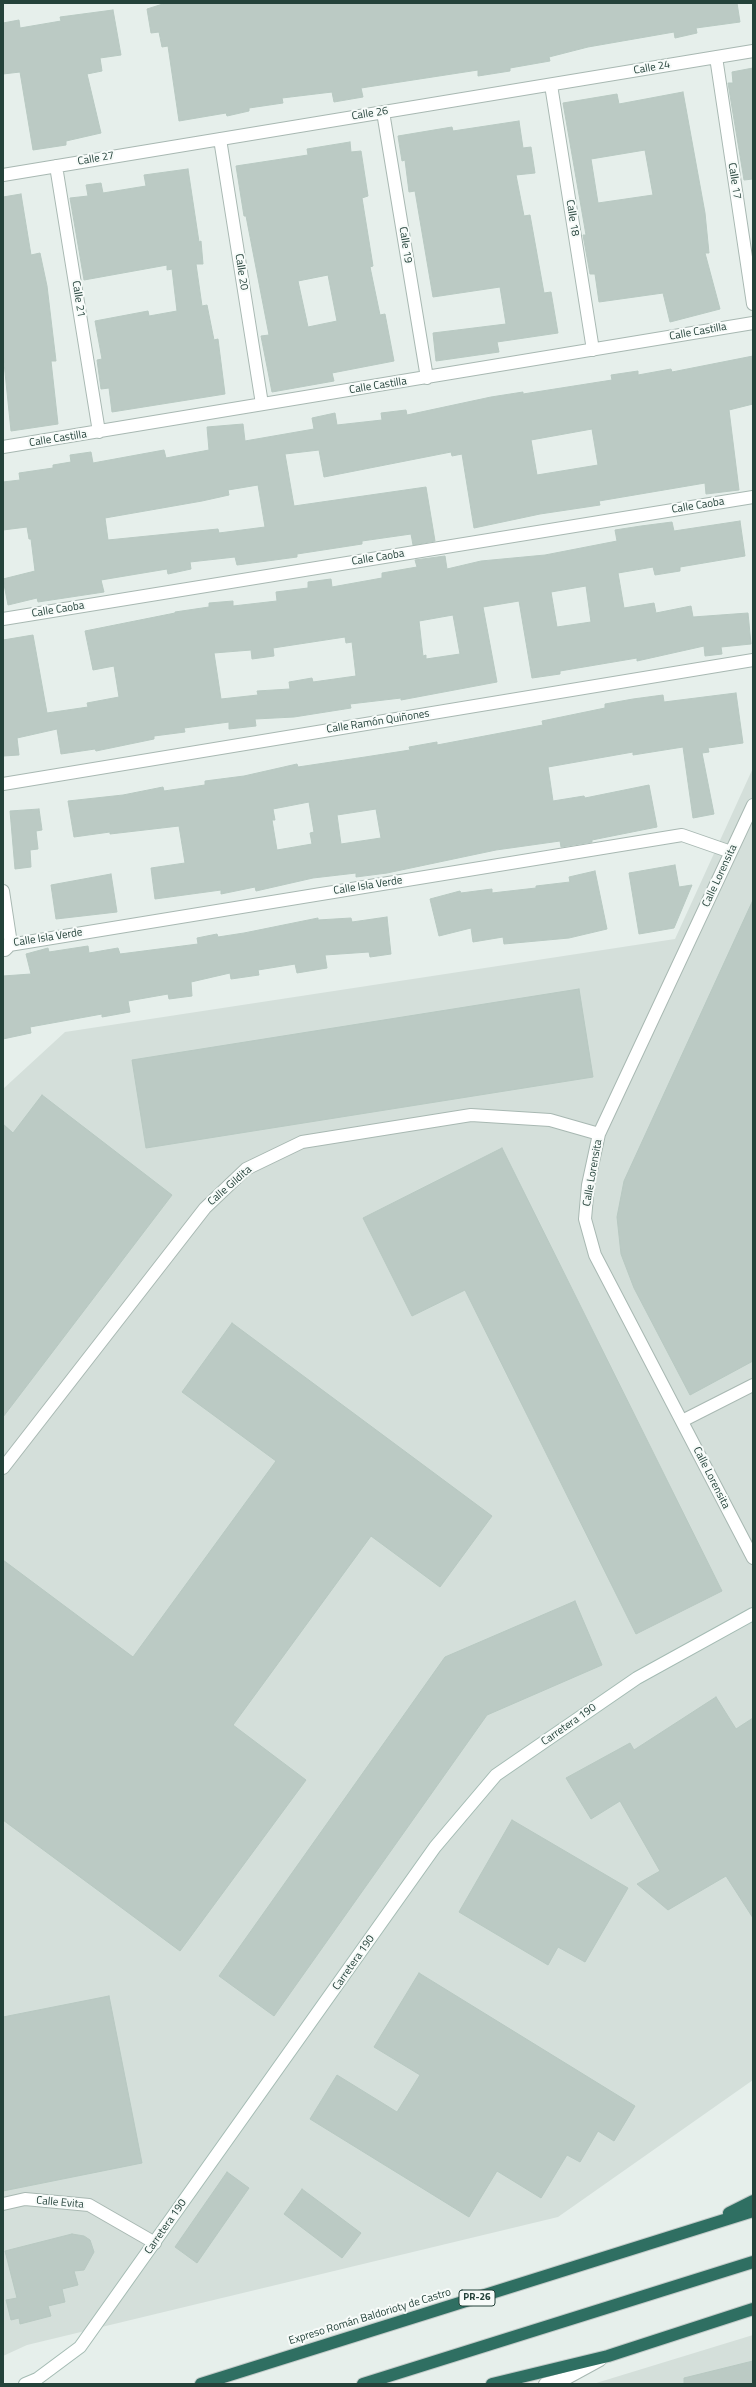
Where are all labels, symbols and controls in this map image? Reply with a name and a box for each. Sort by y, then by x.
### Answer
street label: Calle 24 [633,58,671,78]
street label: Calle 26 [351,105,389,123]
street label: Calle 27 [77,149,115,169]
street label: Calle 17 [725,162,743,200]
street label: Calle 18 [563,199,581,237]
street label: Calle 19 [396,226,414,264]
street label: Calle 20 [232,253,250,291]
street label: Calle 21 [69,280,87,318]
street label: Calle Castilla [668,320,728,344]
street label: Calle Castilla [348,375,408,397]
street label: Calle Castilla [28,428,88,450]
street label: Calle Caoba [671,495,725,517]
street label: Calle Caoba [351,547,405,569]
street label: Calle Caoba [31,599,85,621]
street label: Calle Ramón Quiñones [326,707,430,737]
street label: Calle Lorensita [700,843,740,909]
street label: Calle Isla Verde [333,874,403,898]
street label: Calle Isla Verde [13,926,83,950]
street label: Calle Lorensita [581,1139,605,1207]
street label: Calle Gildita [205,1163,255,1209]
street label: Calle Lorensita [690,1445,732,1511]
street label: Carretera 190 [539,1701,599,1749]
street label: Carretera 190 [330,1933,378,1993]
street label: Calle Evita [36,2194,84,2212]
street label: Carretera 190 [142,2197,190,2257]
street label: Expreso Román Baldorioty de Castro [287,2286,453,2348]
road number: PR-26 [459,2290,495,2306]

